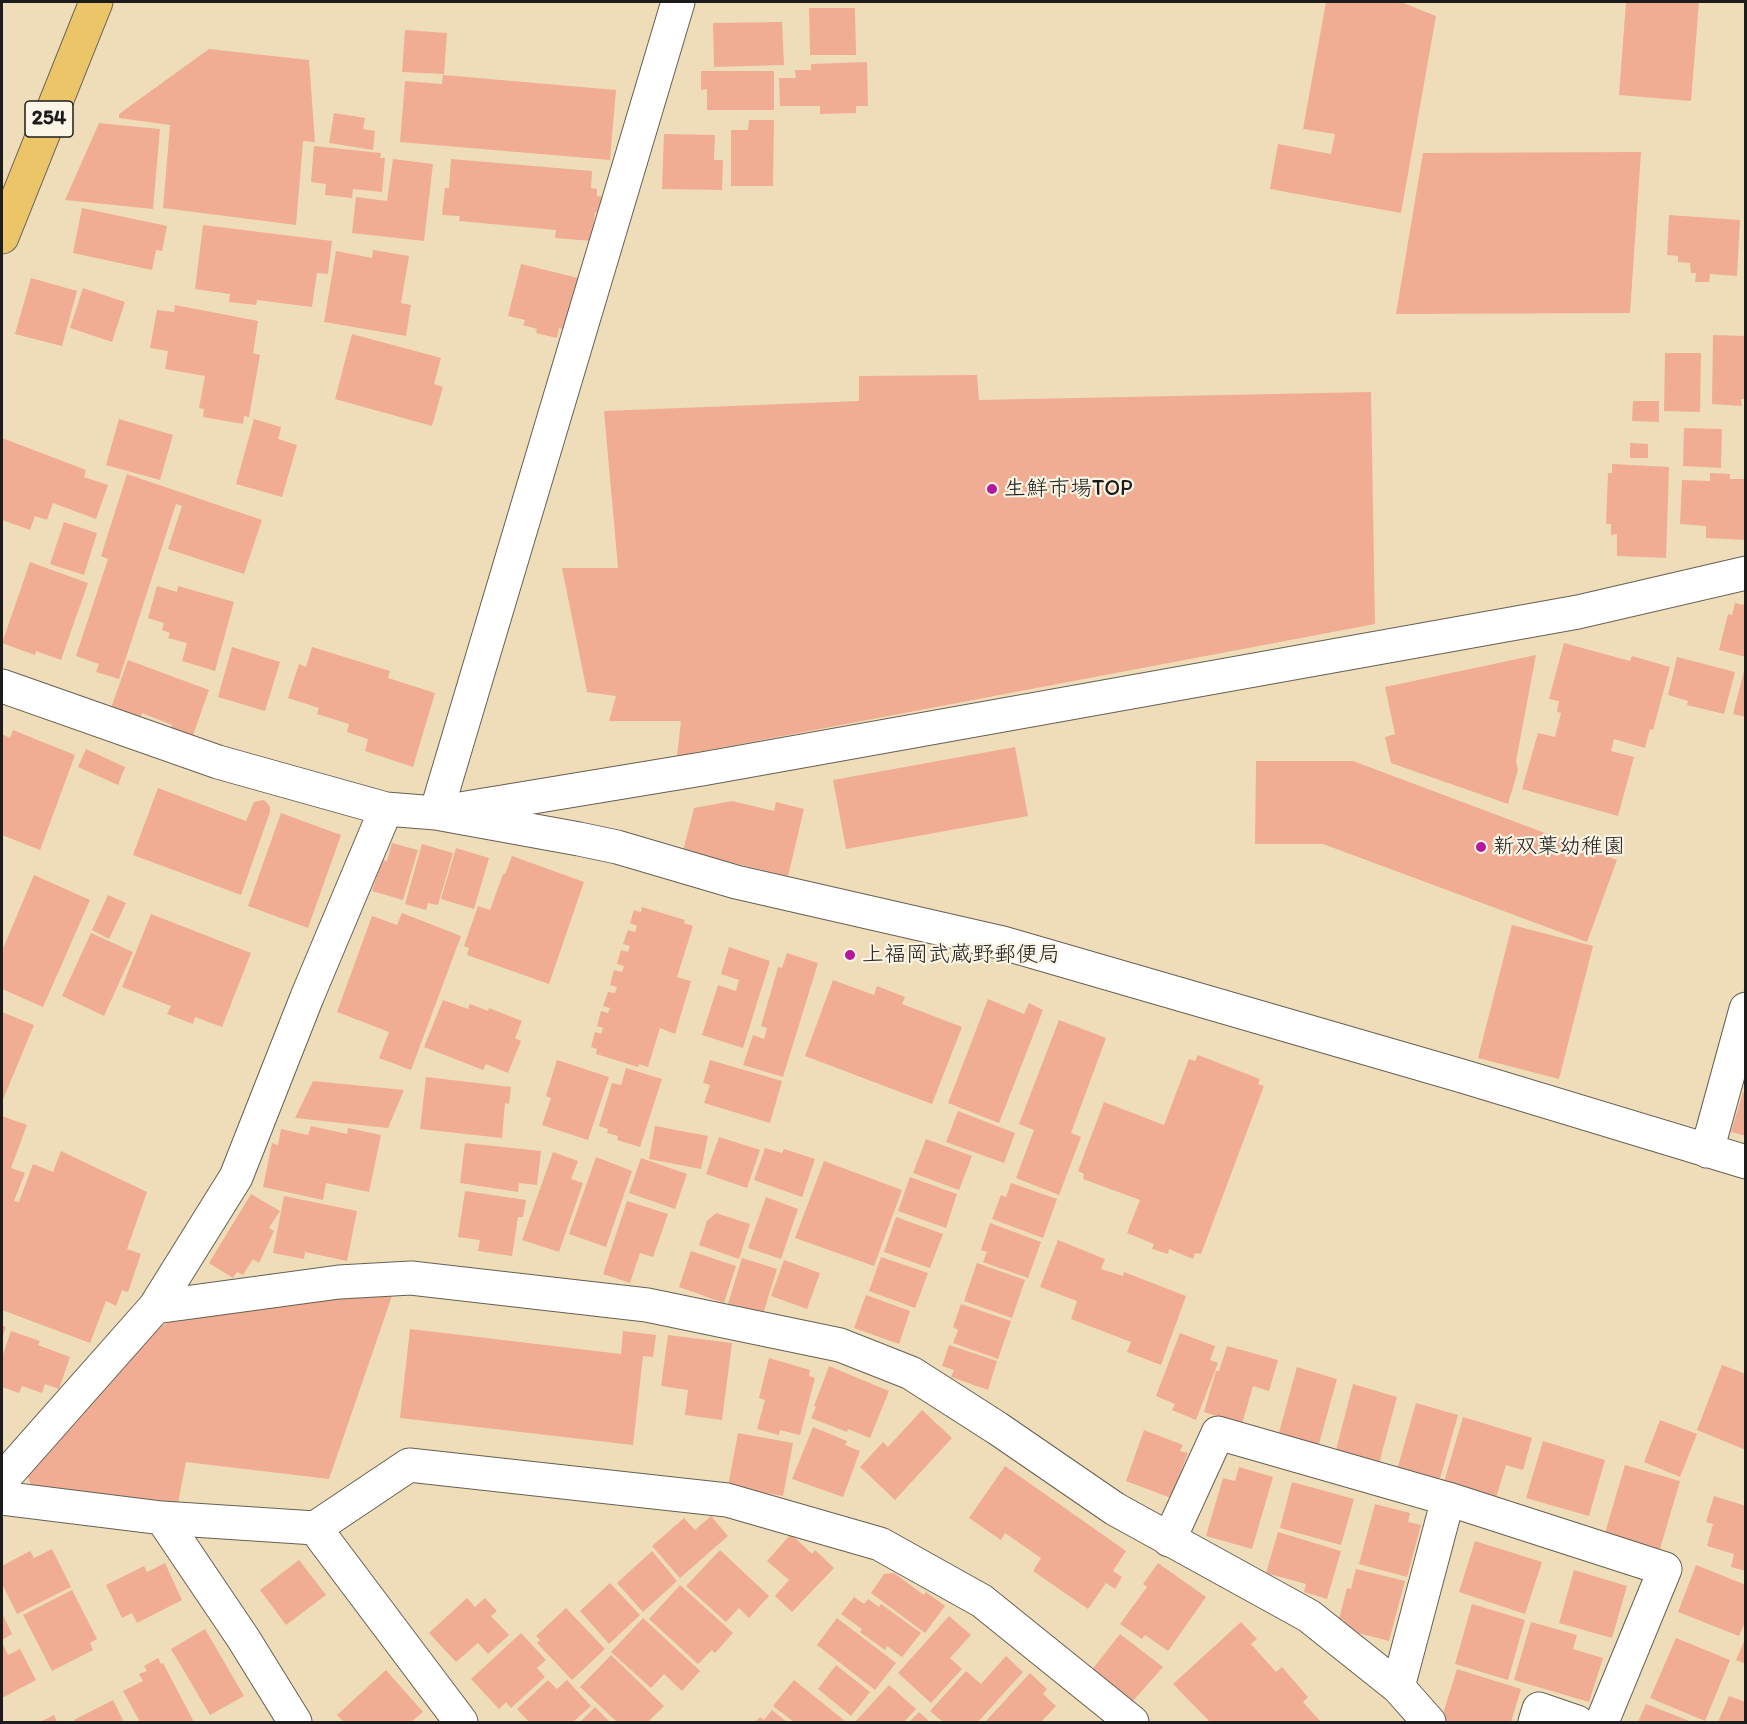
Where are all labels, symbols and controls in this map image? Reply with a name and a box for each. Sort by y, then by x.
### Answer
road number: 254 [25,101,73,137]
place label: 生鮮市場TOP [1004,476,1133,502]
marker: 生鮮市場TOP [985,482,999,496]
place label: 新双葉幼稚園 [1493,834,1625,860]
marker: 新双葉幼稚園 [1474,840,1488,854]
place label: 上福岡武蔵野郵便局 [862,942,1060,968]
marker: 上福岡武蔵野郵便局 [843,948,857,962]

